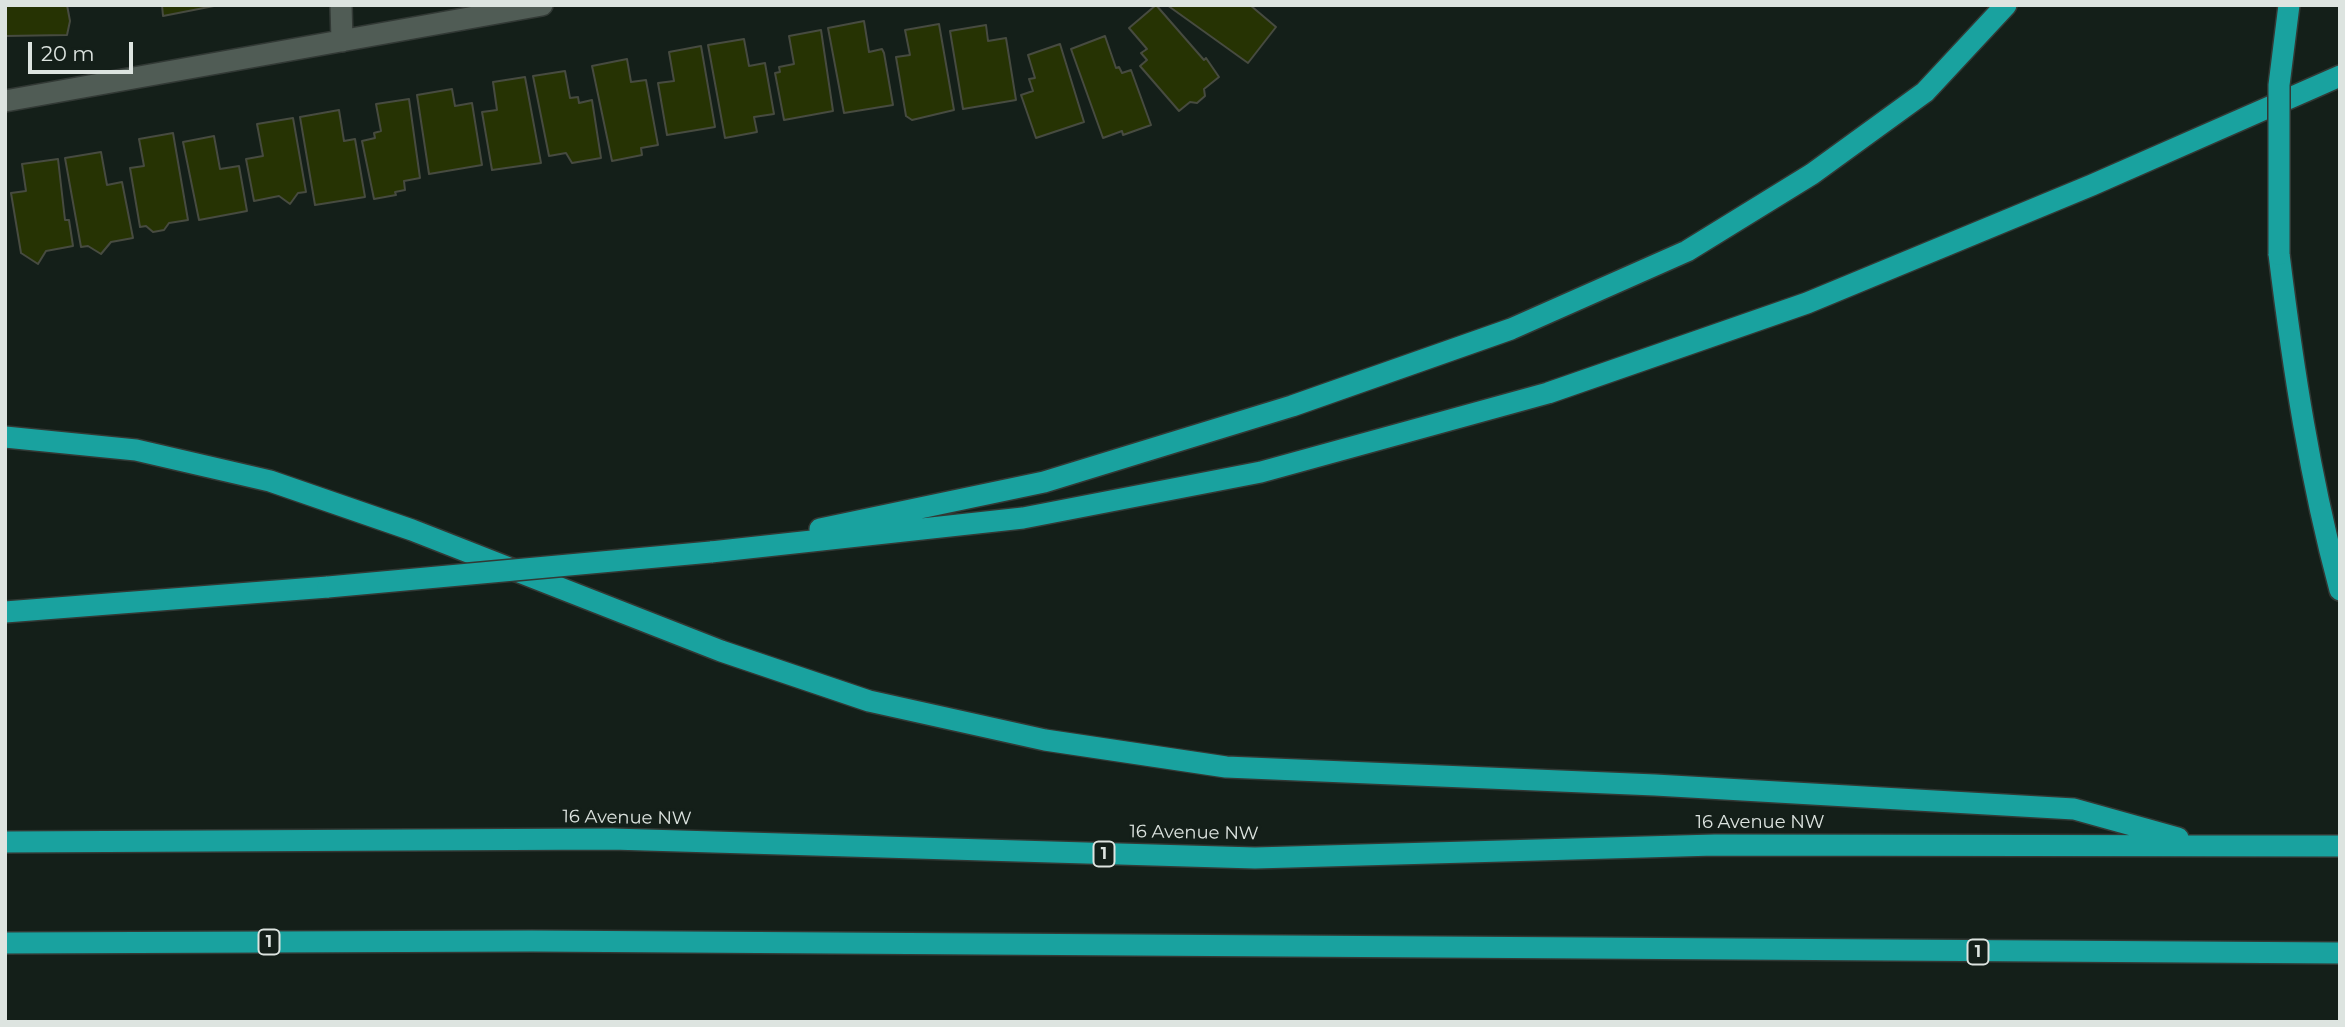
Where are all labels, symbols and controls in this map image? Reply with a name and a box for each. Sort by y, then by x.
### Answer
scale bar [32,28,136,72]
text: 20 m [41,41,95,66]
street label: 16 Avenue NW [562,806,692,830]
street label: 16 Avenue NW [1695,812,1825,834]
street label: 16 Avenue NW [1129,821,1259,845]
road number: 1 [1094,842,1114,866]
road number: 1 [258,930,280,954]
road number: 1 [1968,940,1988,964]

